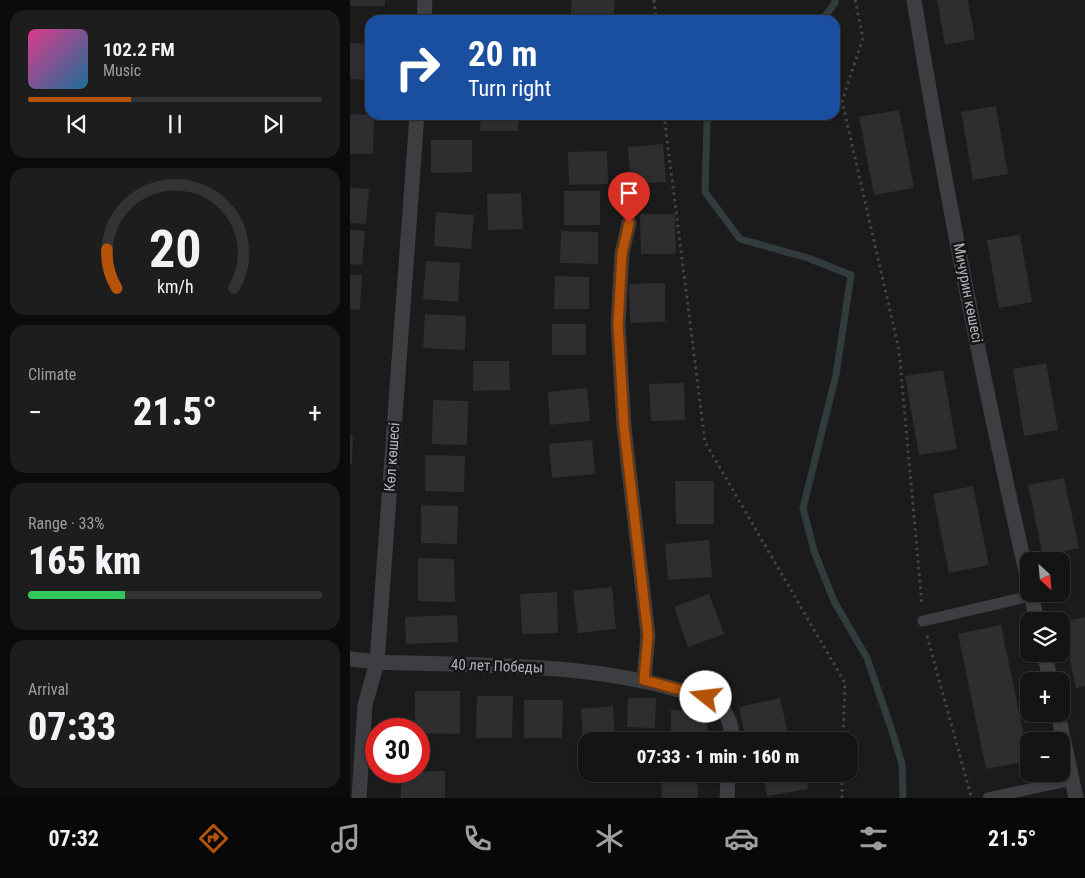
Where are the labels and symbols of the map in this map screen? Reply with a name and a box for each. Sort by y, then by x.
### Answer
pin [608,172,650,223]
street label: Мичурин көшесі [950,242,986,344]
street label: Көл көшесі [381,422,403,492]
north arrow [1020,552,1070,602]
street label: 40 лет Победы [451,655,543,677]
position arrow [679,670,731,722]
speed limit sign: 30 [365,718,430,783]

